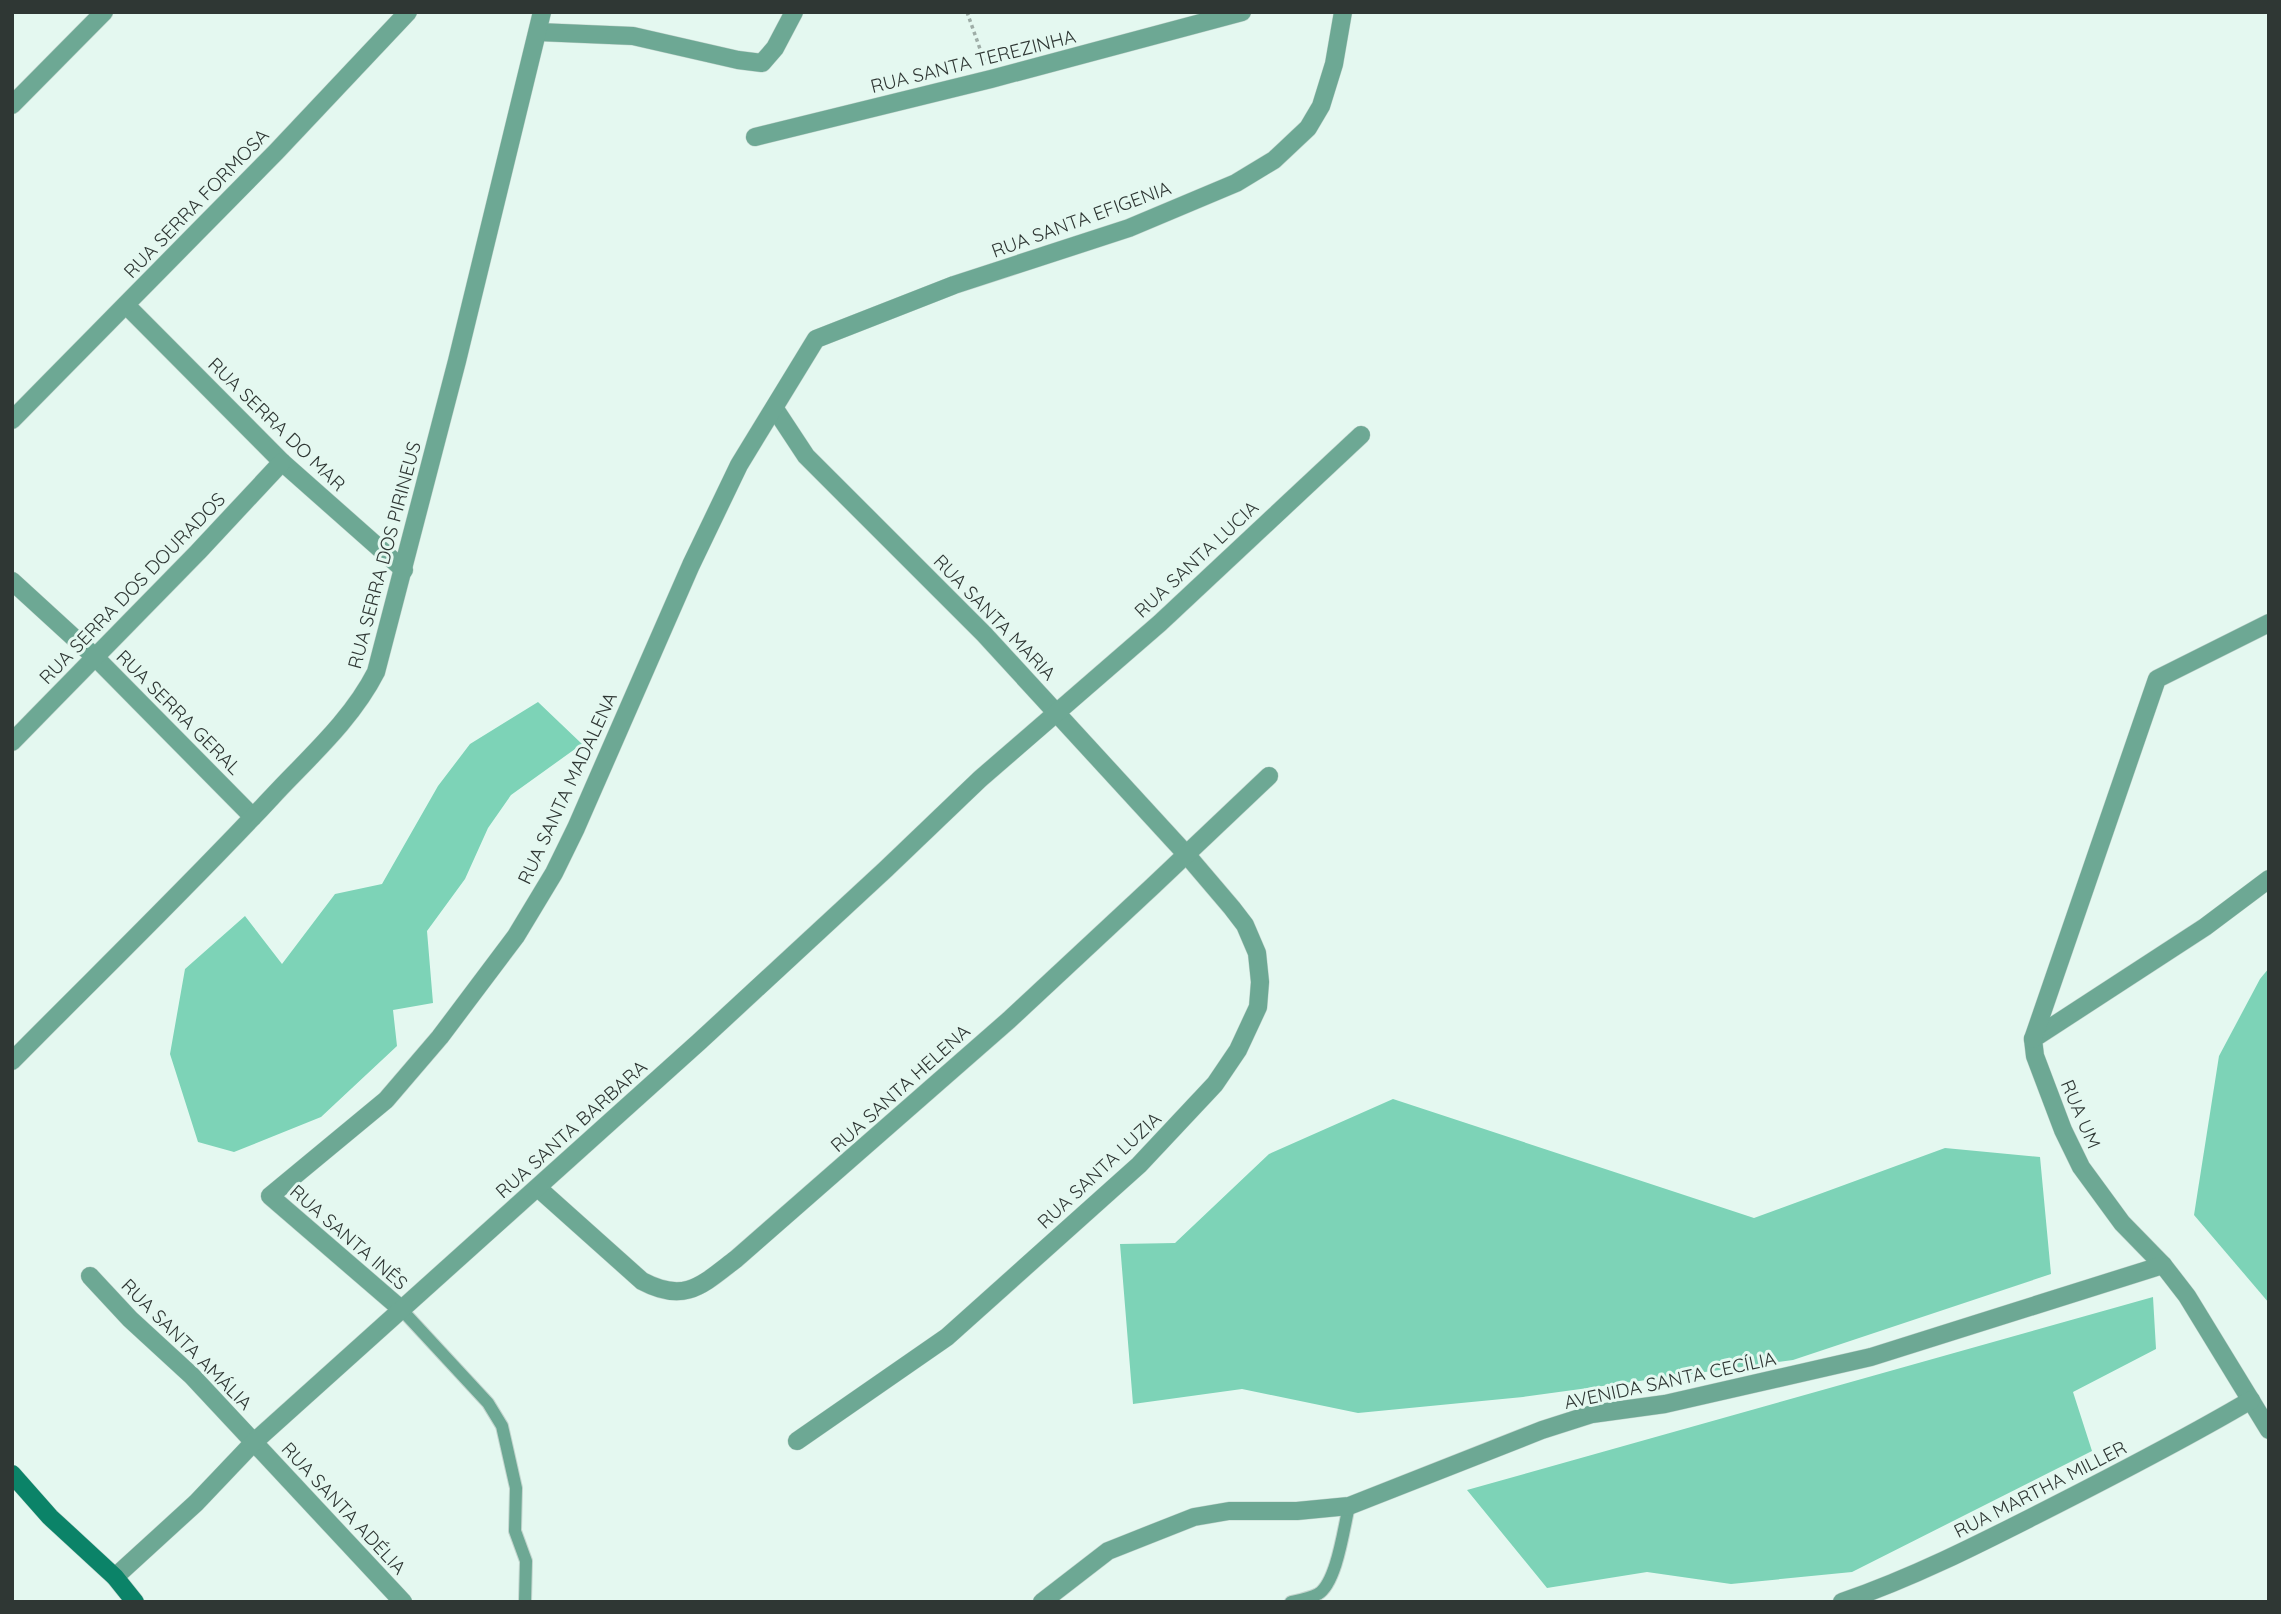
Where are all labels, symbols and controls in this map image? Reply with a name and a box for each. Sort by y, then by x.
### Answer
street label: RUA SANTA TEREZINHA [868,24,1078,98]
street label: RUA SERRA FORMOSA [118,123,274,283]
street label: RUA SANTA EFIGENIA [988,175,1174,263]
street label: RUA SERRA DO MAR [203,352,351,496]
street label: RUA SERRA DOS PIRINEUS [342,439,426,671]
street label: RUA SERRA DOS DOURADOS [34,487,230,689]
street label: RUA SANTA LUCIA [1129,495,1263,623]
street label: RUA SANTA MARIA [929,549,1061,685]
street label: RUA SERRA GERAL [111,644,247,780]
street label: RUA SANTA MADALENA [512,688,622,888]
street label: RUA SANTA HELENA [825,1019,975,1157]
street label: RUA SANTA BARBARA [490,1055,652,1203]
street label: RUA UM [2056,1076,2106,1152]
street label: RUA SANTA LUZIA [1032,1106,1166,1234]
street label: RUA SANTA INÊS [285,1179,413,1295]
street label: RUA SANTA AMÁLIA [116,1273,258,1415]
street label: AVENIDA SANTA CECÍLIA [1562,1346,1778,1414]
street label: RUA MARTHA MILLER [1950,1435,2130,1543]
street label: RUA SANTA ADÉLIA [277,1437,411,1579]

